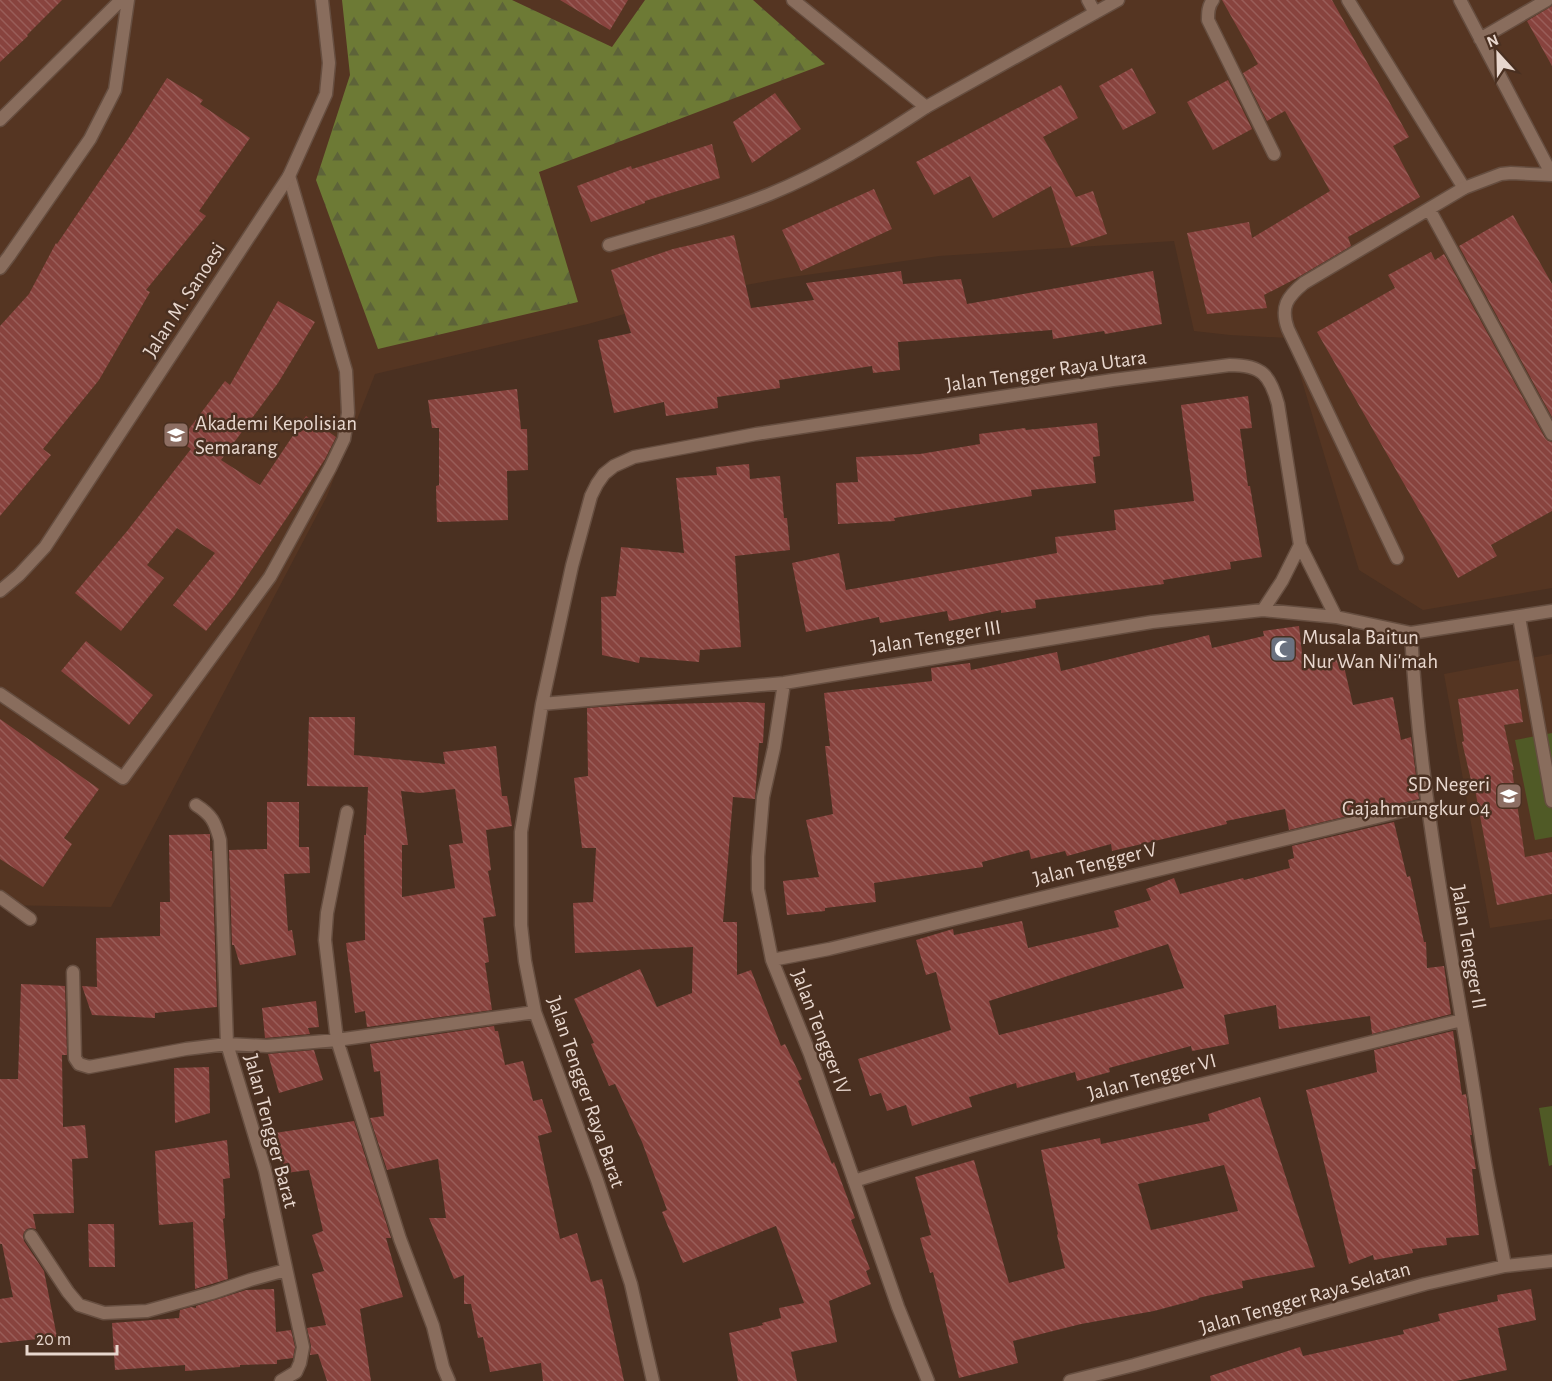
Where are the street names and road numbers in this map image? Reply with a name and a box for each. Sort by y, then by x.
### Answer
street label: Jalan M. Sanoesi [139,239,229,361]
street label: Jalan Tengger Raya Utara [944,346,1148,395]
street label: Jalan Tengger III [869,616,1003,658]
street label: Jalan Tengger V [1031,838,1159,889]
street label: Jalan Tengger II [1448,883,1490,1011]
street label: Jalan Tengger IV [788,967,854,1097]
street label: Jalan Tengger Raya Barat [543,994,629,1191]
street label: Jalan Tengger VI [1086,1050,1218,1104]
street label: Jalan Tengger Barat [240,1052,302,1210]
street label: Jalan Tengger Raya Selatan [1197,1258,1413,1338]

